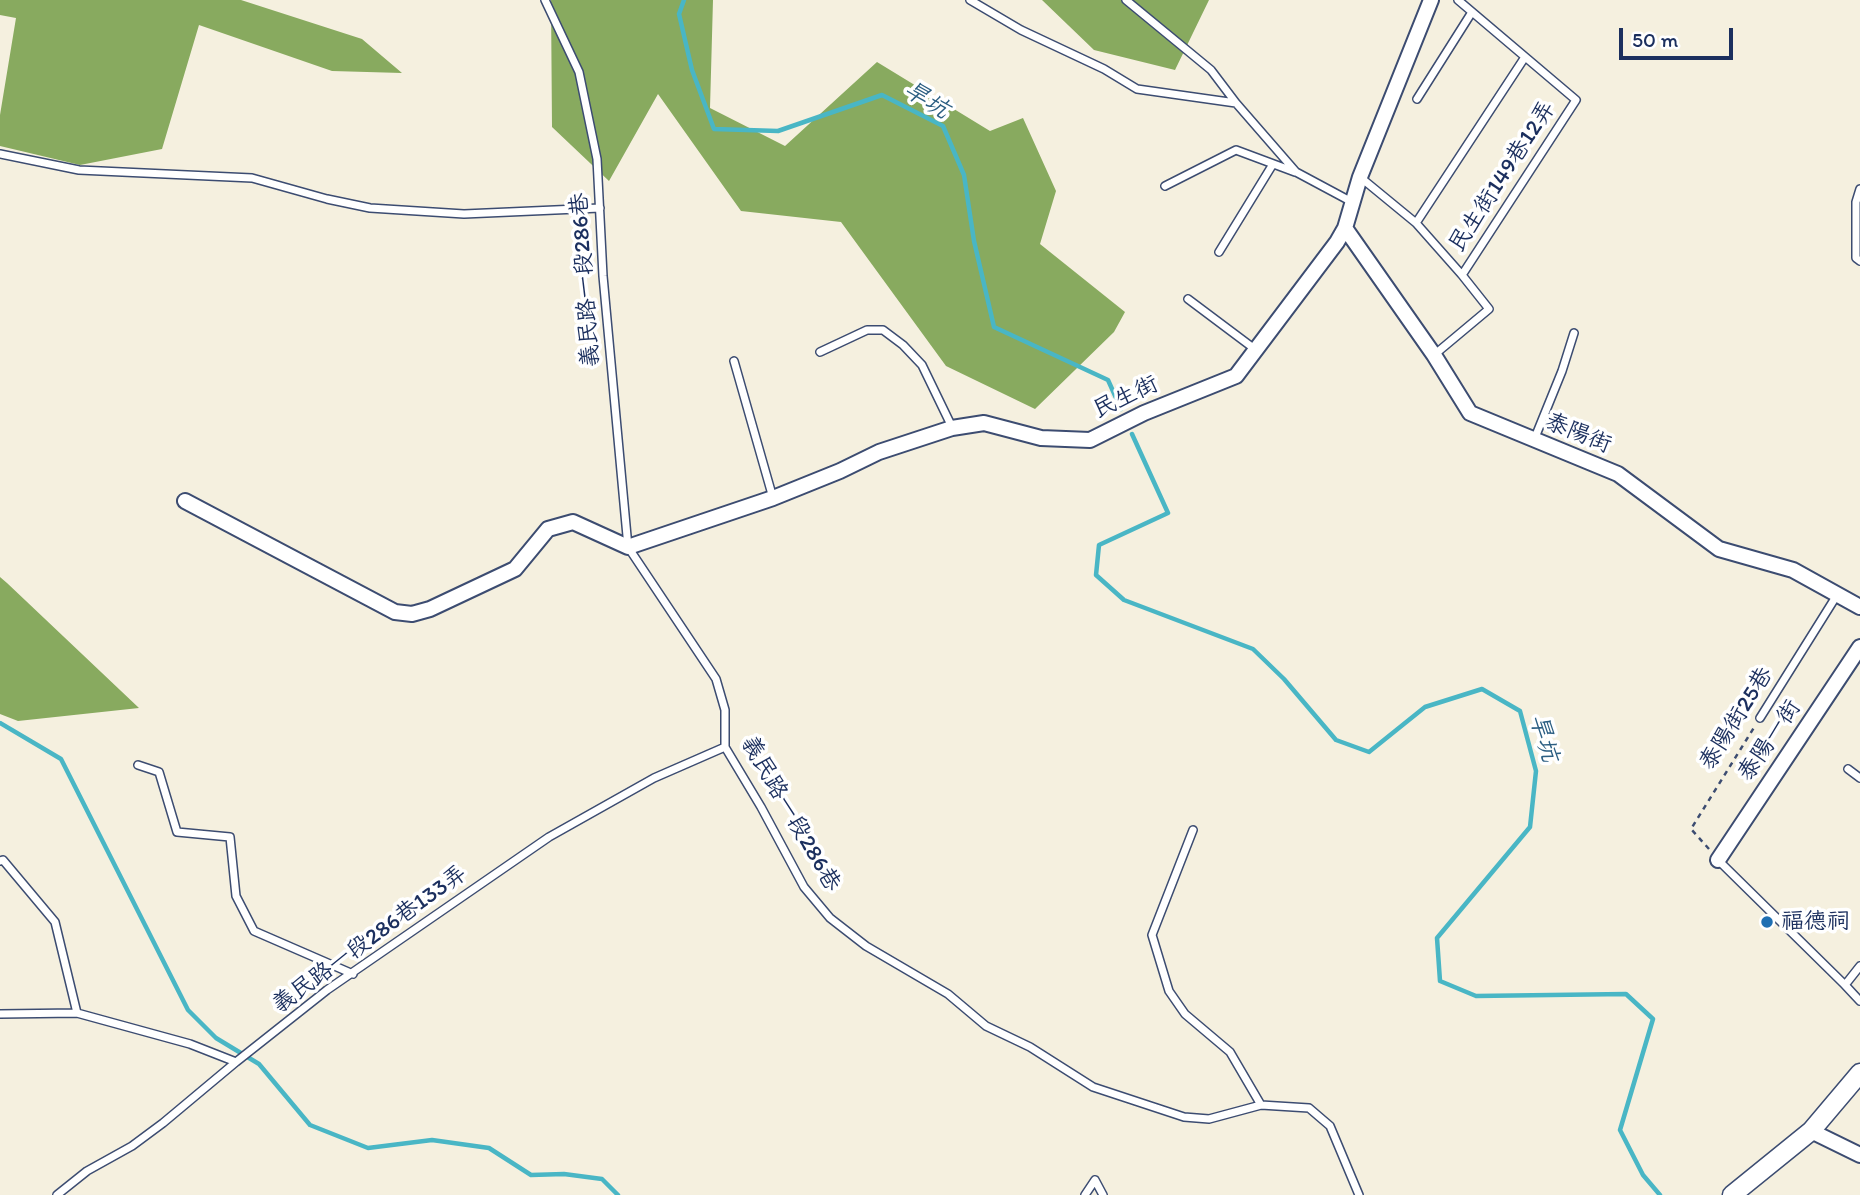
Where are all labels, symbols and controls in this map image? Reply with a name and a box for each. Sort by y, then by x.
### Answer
scale bar [1622,14,1736,58]
text: 50 m [1632,27,1678,52]
water label: 旱坑 [898,76,954,126]
street label: 民生街149巷12弄 [1444,96,1562,258]
street label: 義民路一段286巷 [566,192,606,368]
street label: 民生街 [1089,371,1163,425]
street label: 泰陽街 [1541,408,1615,460]
street label: 泰陽街25巷 [1695,662,1779,776]
street label: 泰陽一街 [1733,695,1807,787]
water label: 旱坑 [1523,711,1563,765]
street label: 義民路一段286巷 [734,731,846,897]
street label: 義民路一段286巷133弄 [267,860,473,1020]
place label: 福德祠 [1781,908,1850,936]
marker: 福德祠 [1759,914,1775,930]

